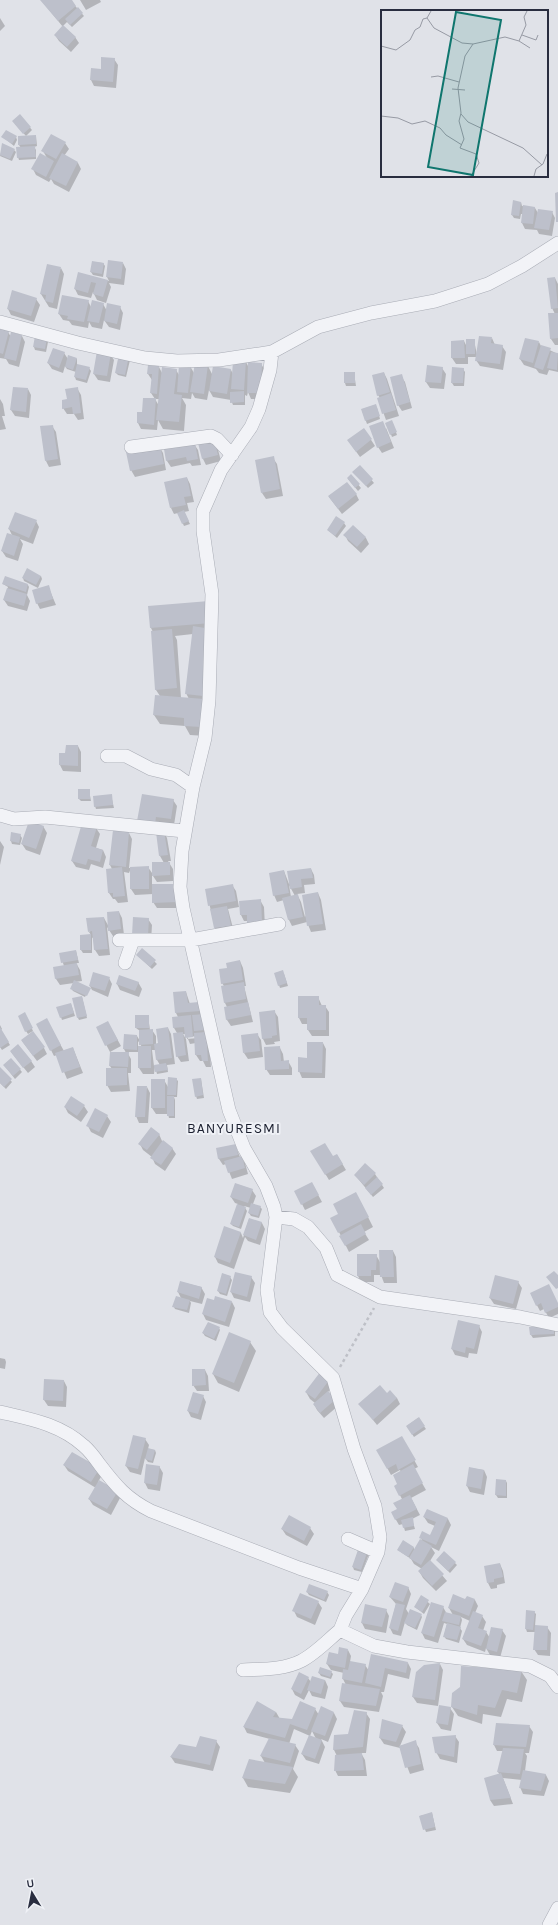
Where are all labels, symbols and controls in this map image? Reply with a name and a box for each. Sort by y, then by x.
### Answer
inset map [381,10,548,177]
district label: BANYURESMI [187,1120,281,1137]
north arrow [12,1873,52,1913]
text: U [25,1877,35,1891]

